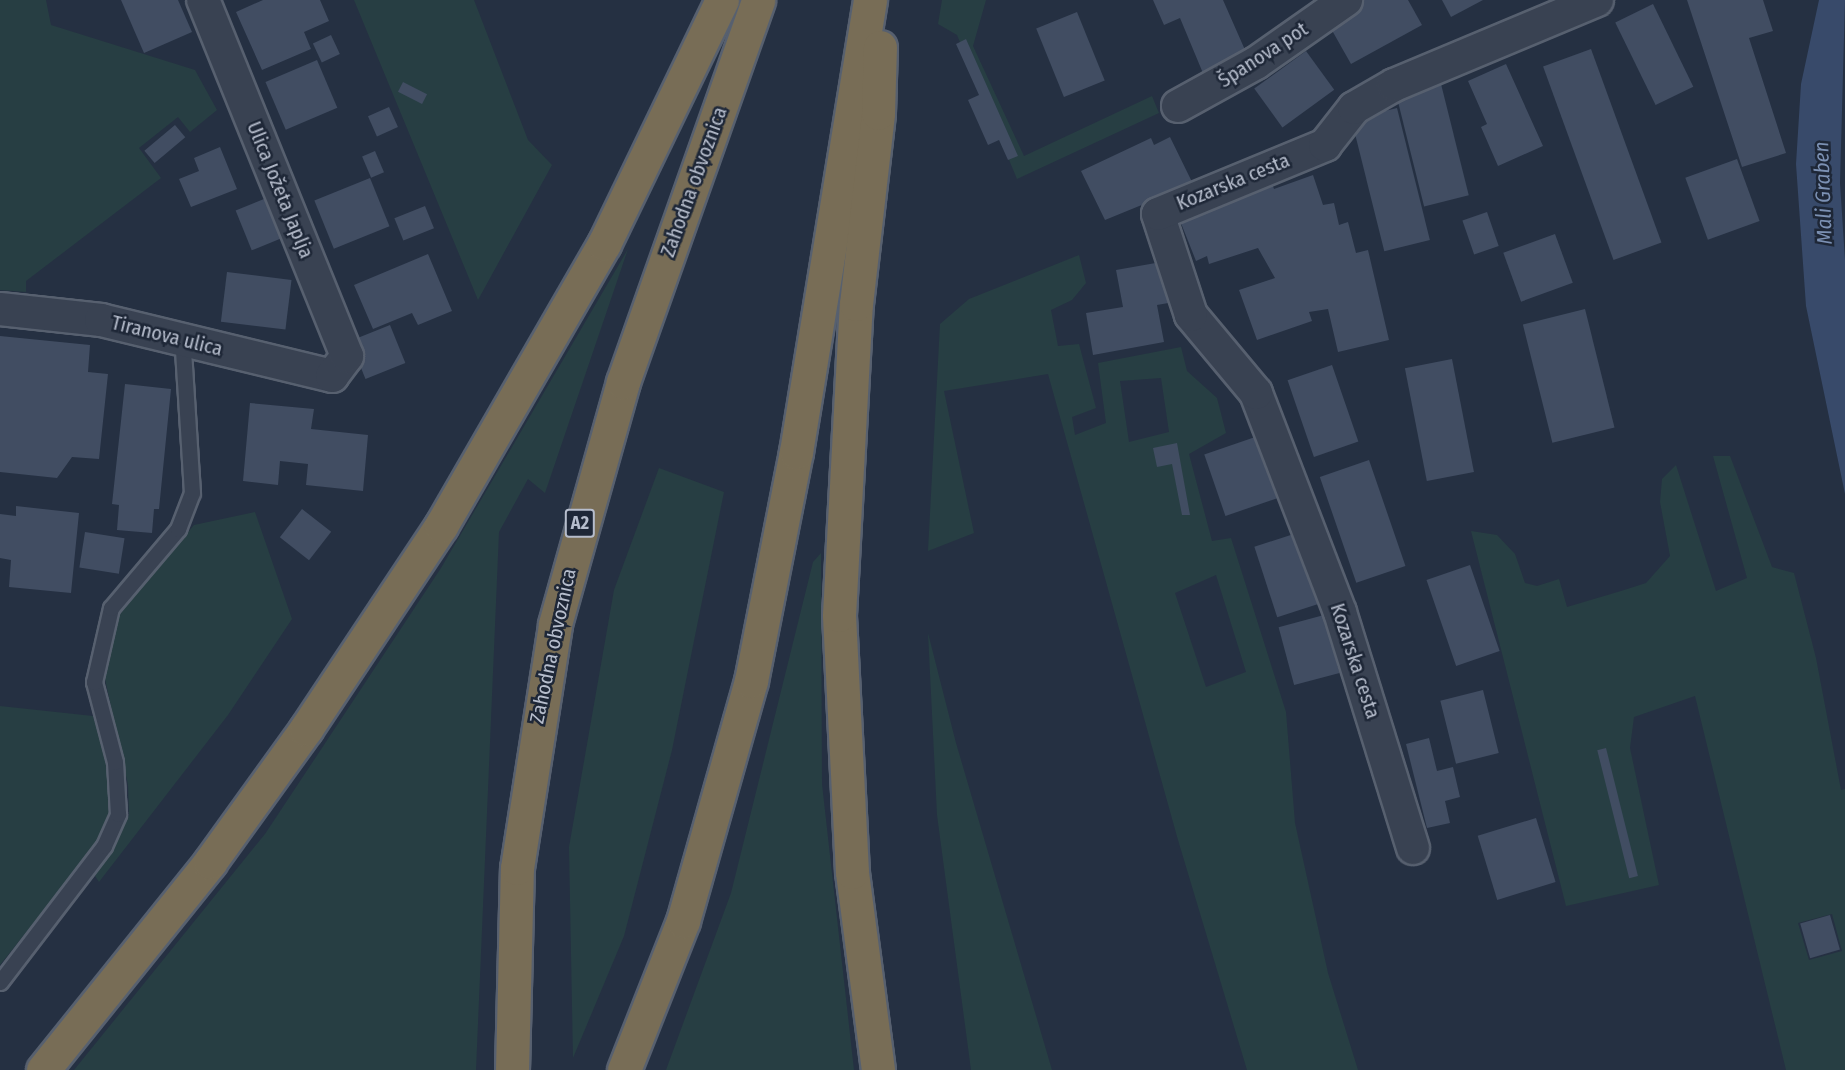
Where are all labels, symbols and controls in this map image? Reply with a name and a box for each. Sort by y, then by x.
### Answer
street label: Španova pot [1214,17,1312,93]
street label: Zahodna obvoznica [656,104,732,260]
street label: Ulica Jožeta Japlja [242,118,318,262]
water label: Mali Graben [1809,141,1837,245]
street label: Kozarska cesta [1173,148,1293,216]
street label: Tiranova ulica [109,311,225,361]
road number: A2 [564,508,596,538]
street label: Zahodna obvoznica [525,566,581,726]
street label: Kozarska cesta [1325,600,1385,722]

